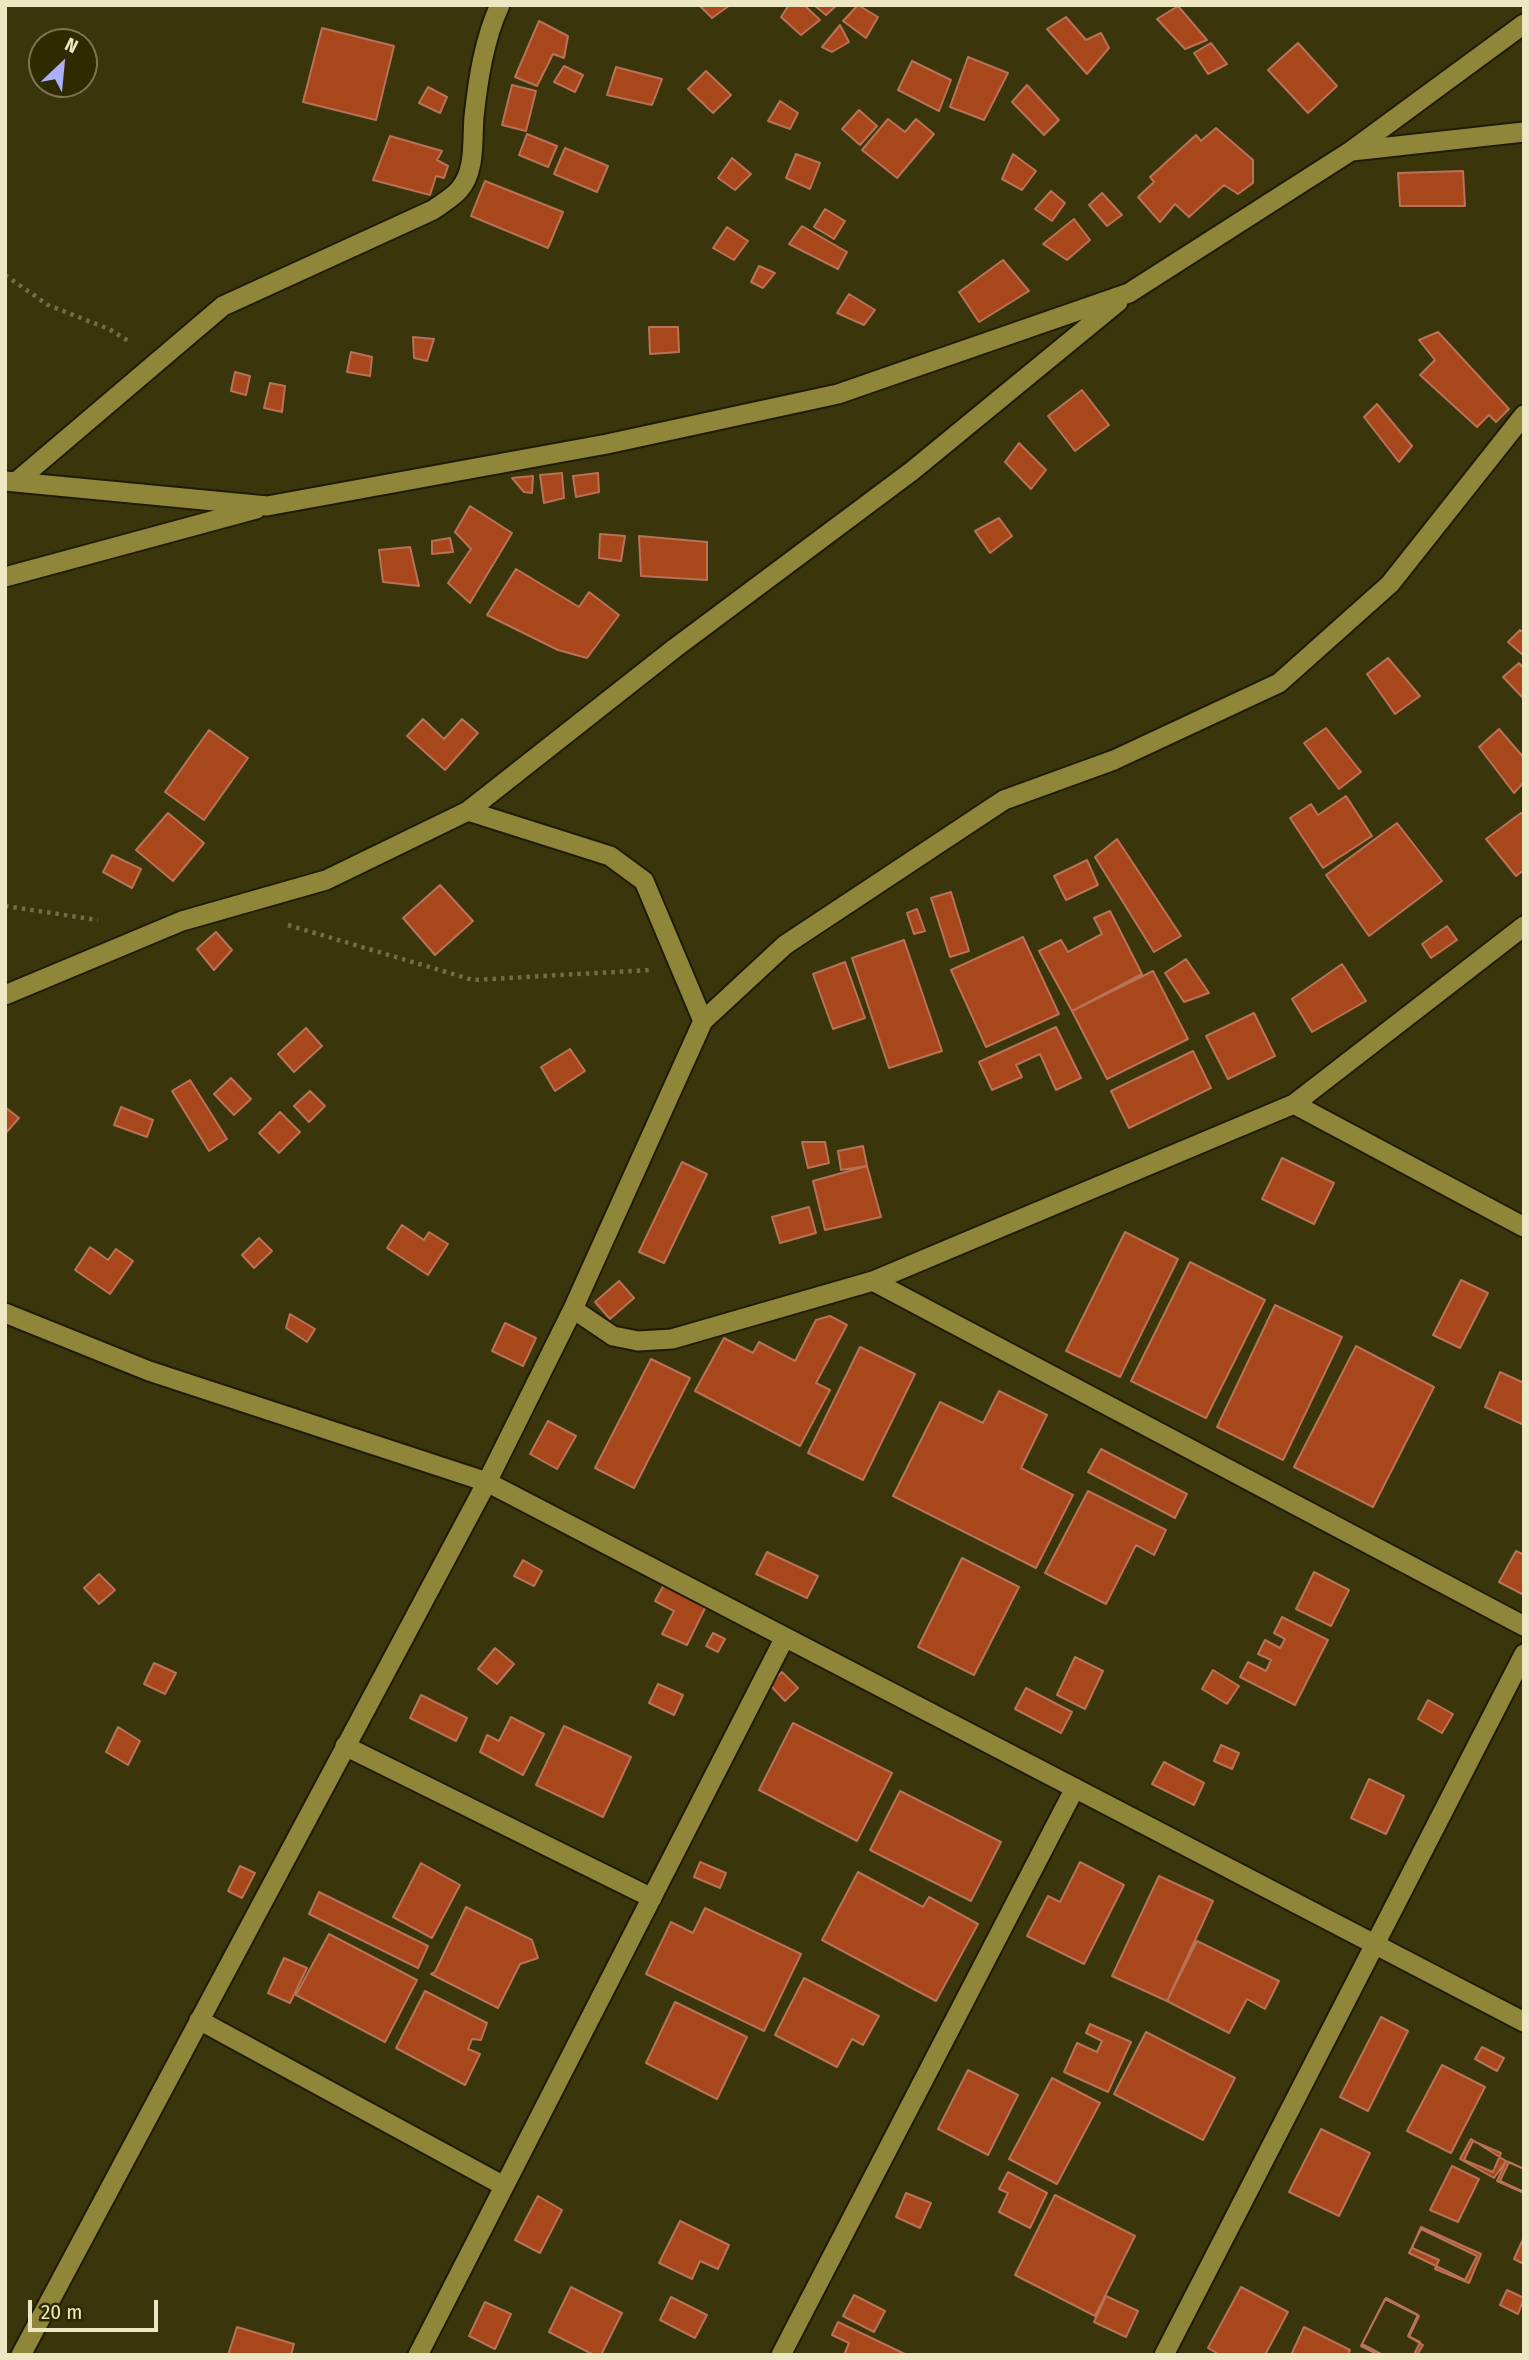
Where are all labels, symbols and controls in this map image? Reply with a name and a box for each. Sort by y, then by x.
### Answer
north arrow [28,28,98,98]
text: N [61,33,82,58]
scale bar [32,2286,161,2330]
text: 20 m [41,2299,82,2325]

